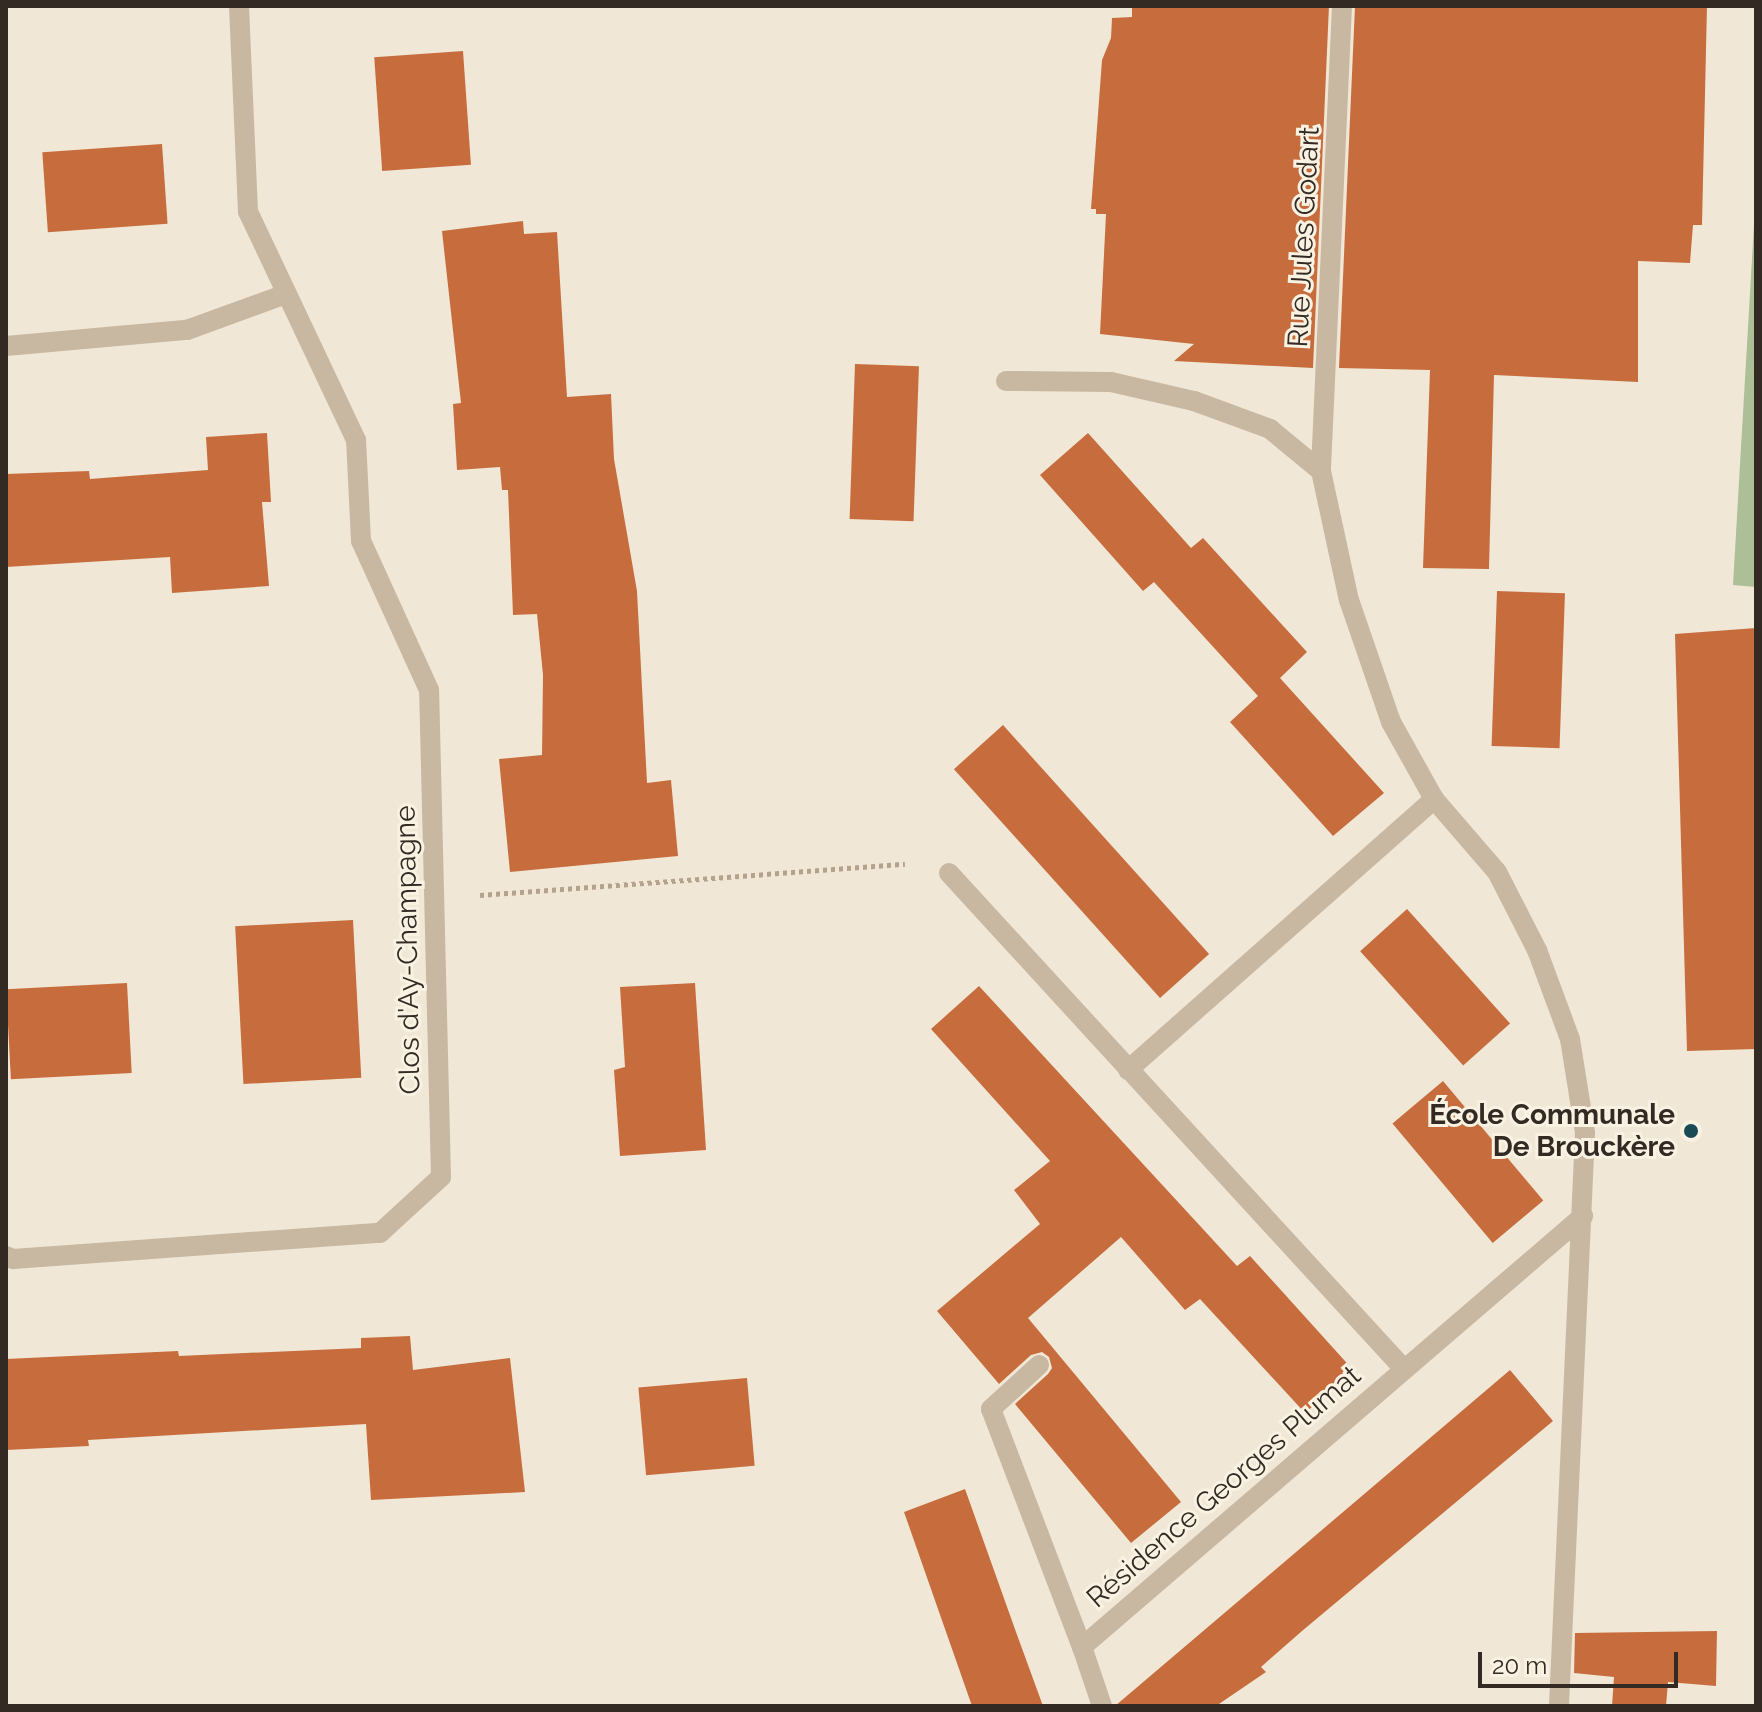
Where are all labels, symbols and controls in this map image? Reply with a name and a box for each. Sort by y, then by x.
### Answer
street label: Rue Jules Godart [1281,125,1327,349]
street label: Clos d'Ay-Champagne [389,805,427,1095]
place label: École Communale De Brouckère [1429,1098,1675,1164]
marker: École Communale De Brouckère [1682,1122,1700,1140]
street label: Résidence Georges Plumat [1080,1359,1368,1615]
scale bar [1482,1636,1682,1686]
text: 20 m [1492,1651,1547,1680]

